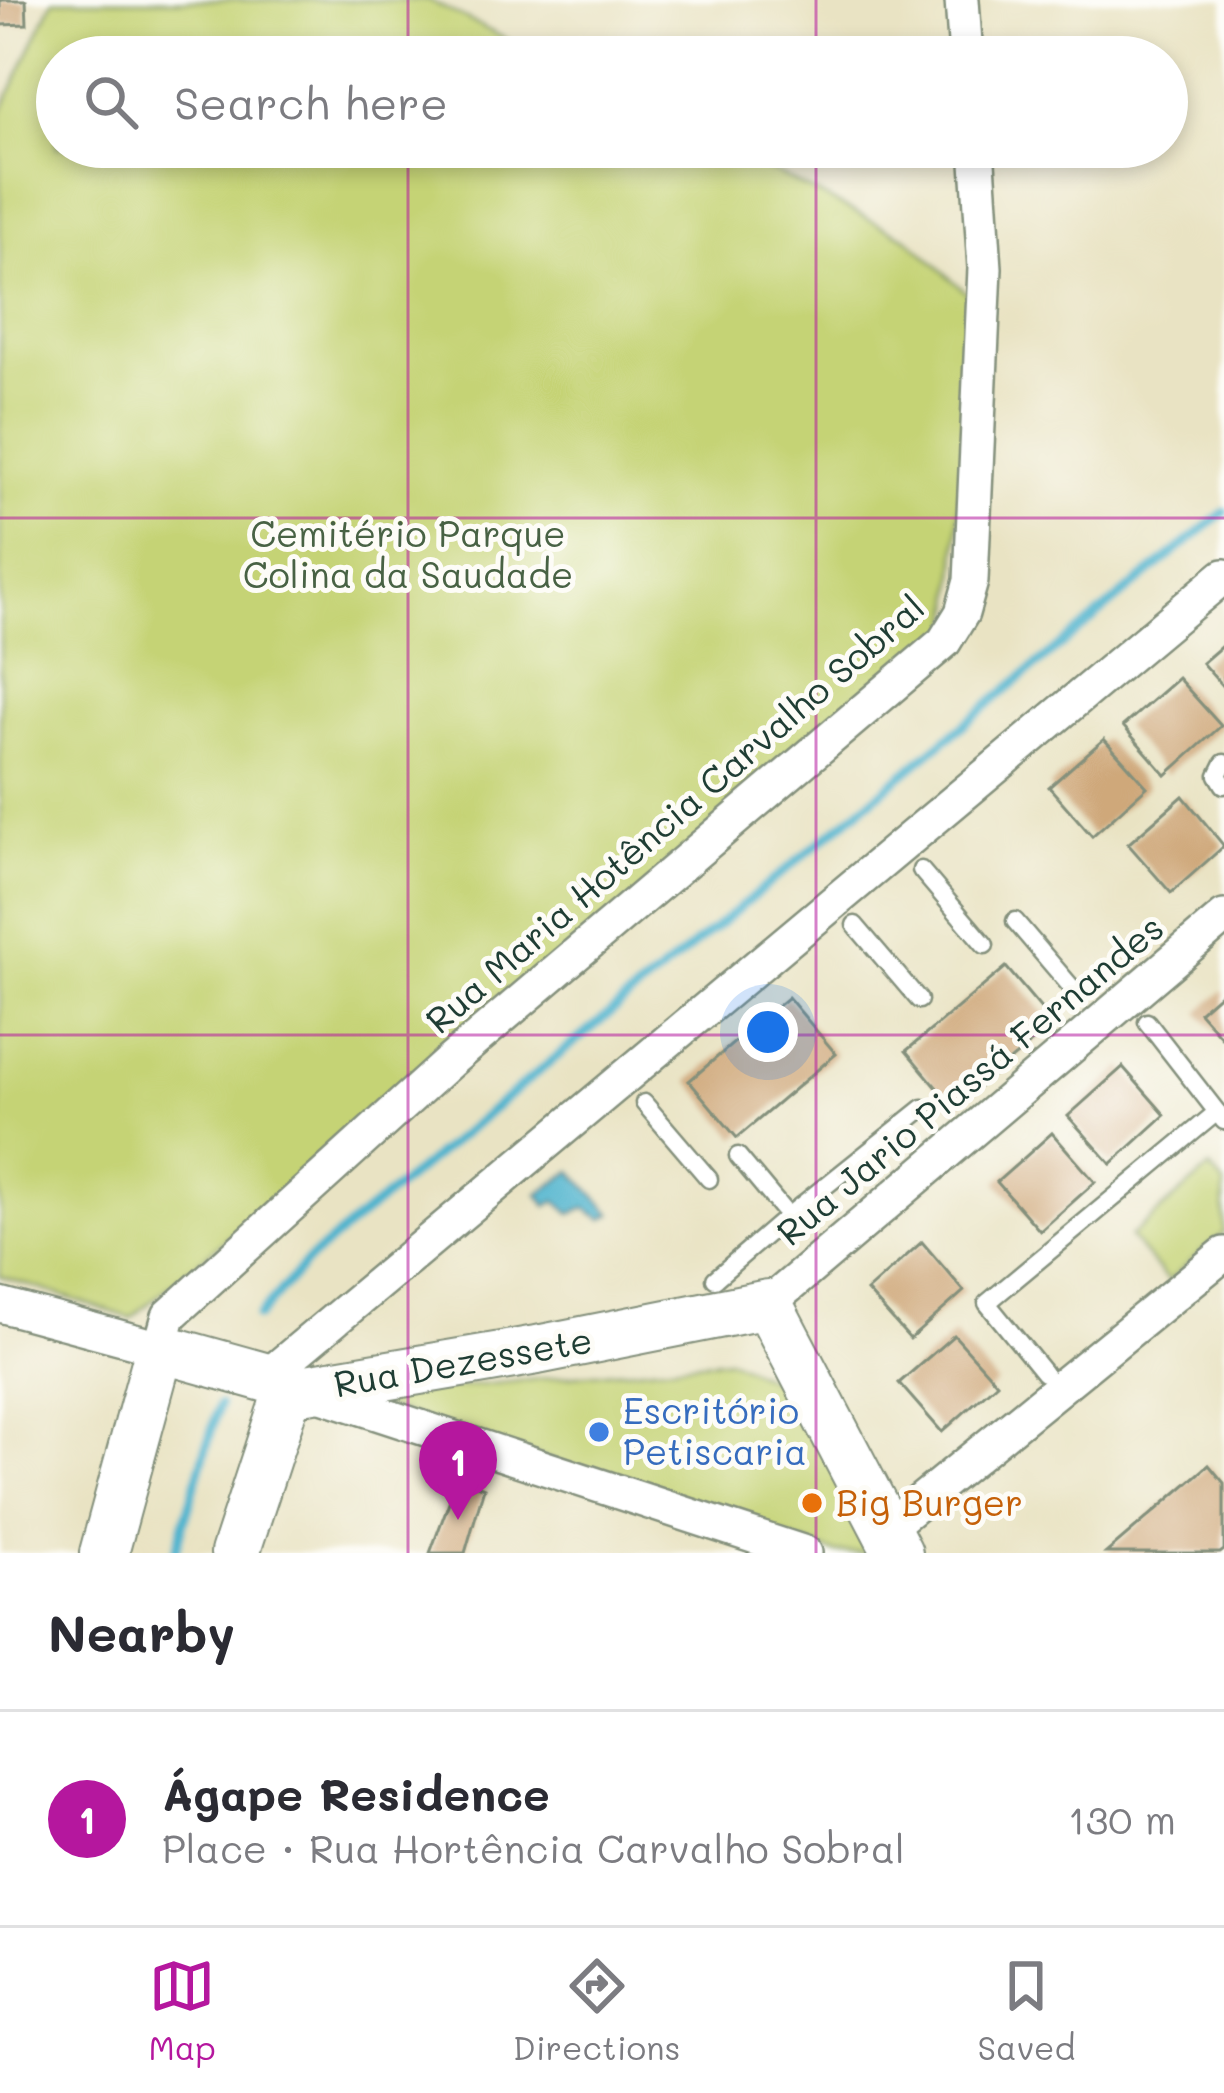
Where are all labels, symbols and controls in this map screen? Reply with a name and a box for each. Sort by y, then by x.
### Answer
search box [36,36,1188,168]
icon: search [78,69,144,135]
text: Search here [174,73,448,131]
park label: Cemitério Parque Colina da Saudade [243,509,573,597]
street label: Rua Maria Hotência Carvalho Sobral [415,583,933,1043]
street label: Rua Jario Piassá Fernandes [766,903,1172,1255]
your location [738,1002,798,1062]
street label: Rua Dezessete [330,1315,596,1406]
place label: Escritório Petiscaria [623,1386,807,1474]
marker: Escritório Petiscaria [586,1419,612,1445]
pin: 1 [419,1421,497,1520]
place label: Big Burger [836,1478,1023,1525]
marker: Big Burger [799,1490,825,1516]
text: Nearby [48,1598,235,1665]
text: Ágape Residence [162,1764,550,1822]
text: 1 [78,1793,96,1844]
text: 130 m [1068,1793,1176,1844]
text: Place · Rua Hortência Carvalho Sobral [162,1822,905,1873]
tab: Map [149,1953,216,2068]
tab: Directions [513,1953,680,2068]
tab: Saved [978,1953,1075,2068]

